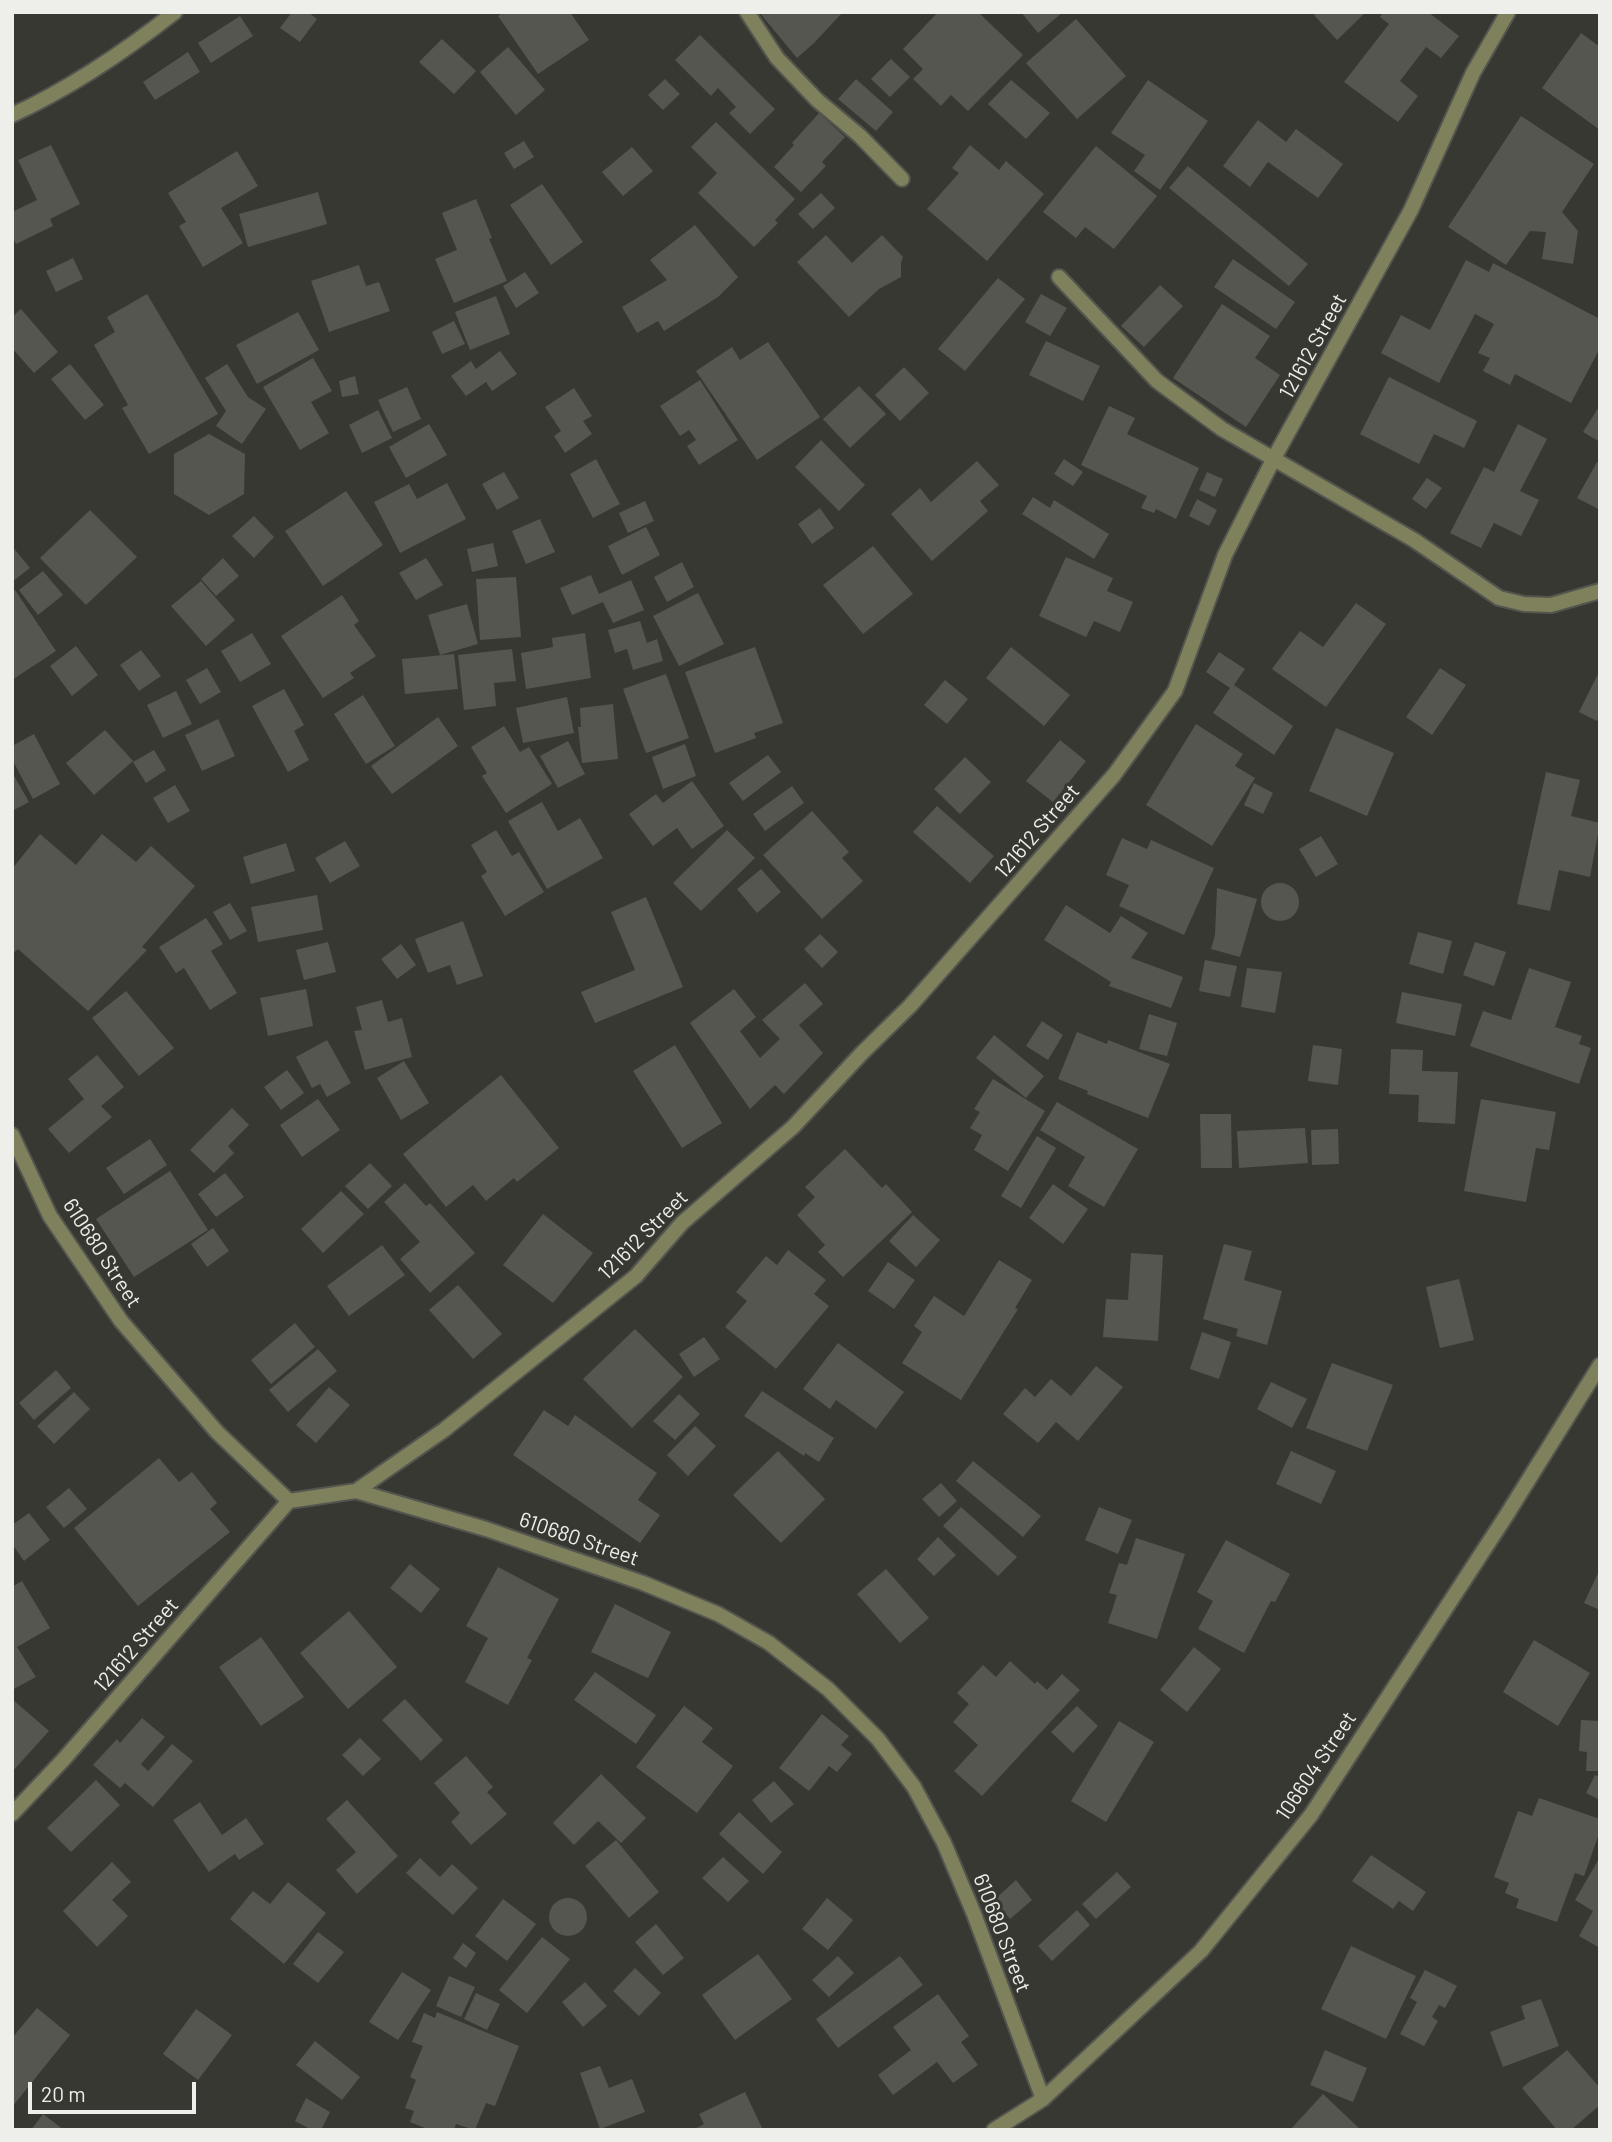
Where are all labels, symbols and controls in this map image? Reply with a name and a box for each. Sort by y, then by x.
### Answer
street label: 121612 Street [1274,289,1352,403]
street label: 121612 Street [989,779,1085,883]
street label: 121612 Street [593,1185,693,1285]
street label: 610680 Street [57,1194,147,1312]
street label: 610680 Street [516,1507,642,1571]
street label: 121612 Street [88,1593,184,1697]
street label: 106604 Street [1270,1707,1362,1825]
street label: 610680 Street [968,1870,1036,1996]
scale bar [32,2068,200,2112]
text: 20 m [41,2081,86,2106]

